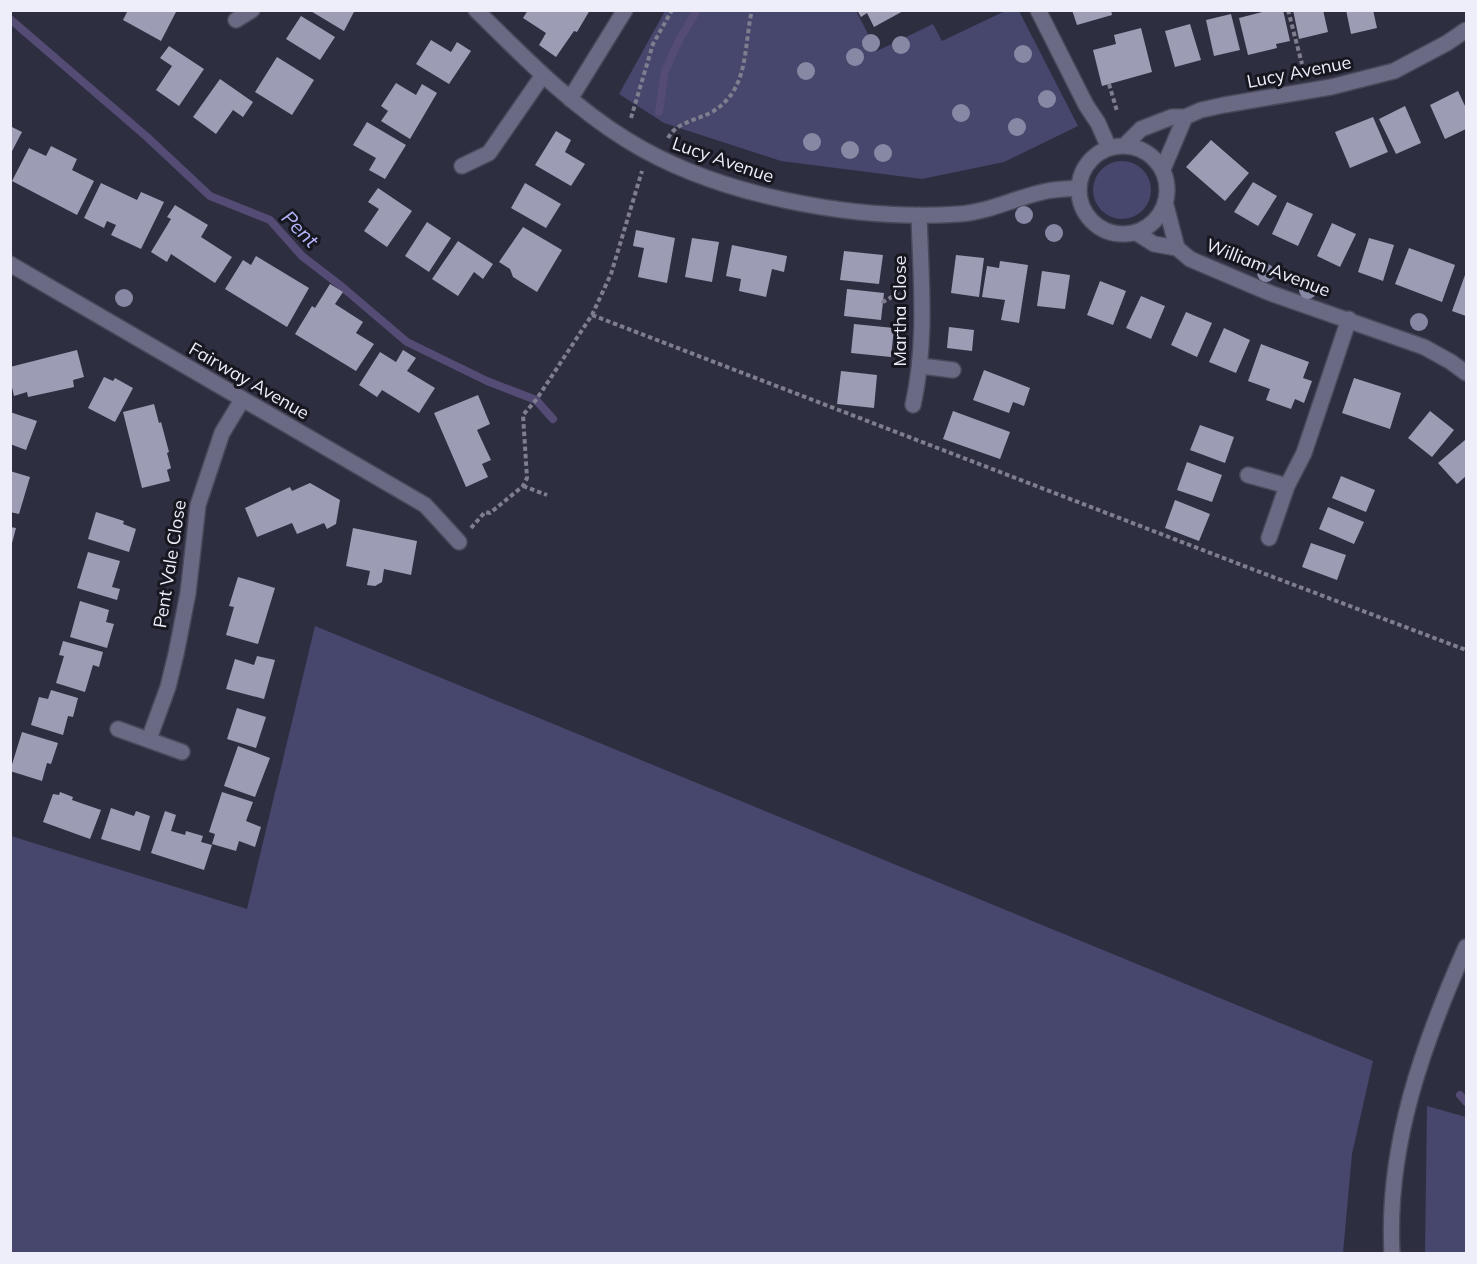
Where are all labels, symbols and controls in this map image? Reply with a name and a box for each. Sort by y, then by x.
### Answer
street label: Lucy Avenue [1245,50,1353,93]
street label: Lucy Avenue [669,131,777,188]
water label: Pent [277,205,325,253]
street label: William Avenue [1203,233,1334,302]
street label: Martha Close [888,255,911,367]
street label: Fairway Avenue [185,337,313,424]
street label: Pent Vale Close [148,498,191,630]

